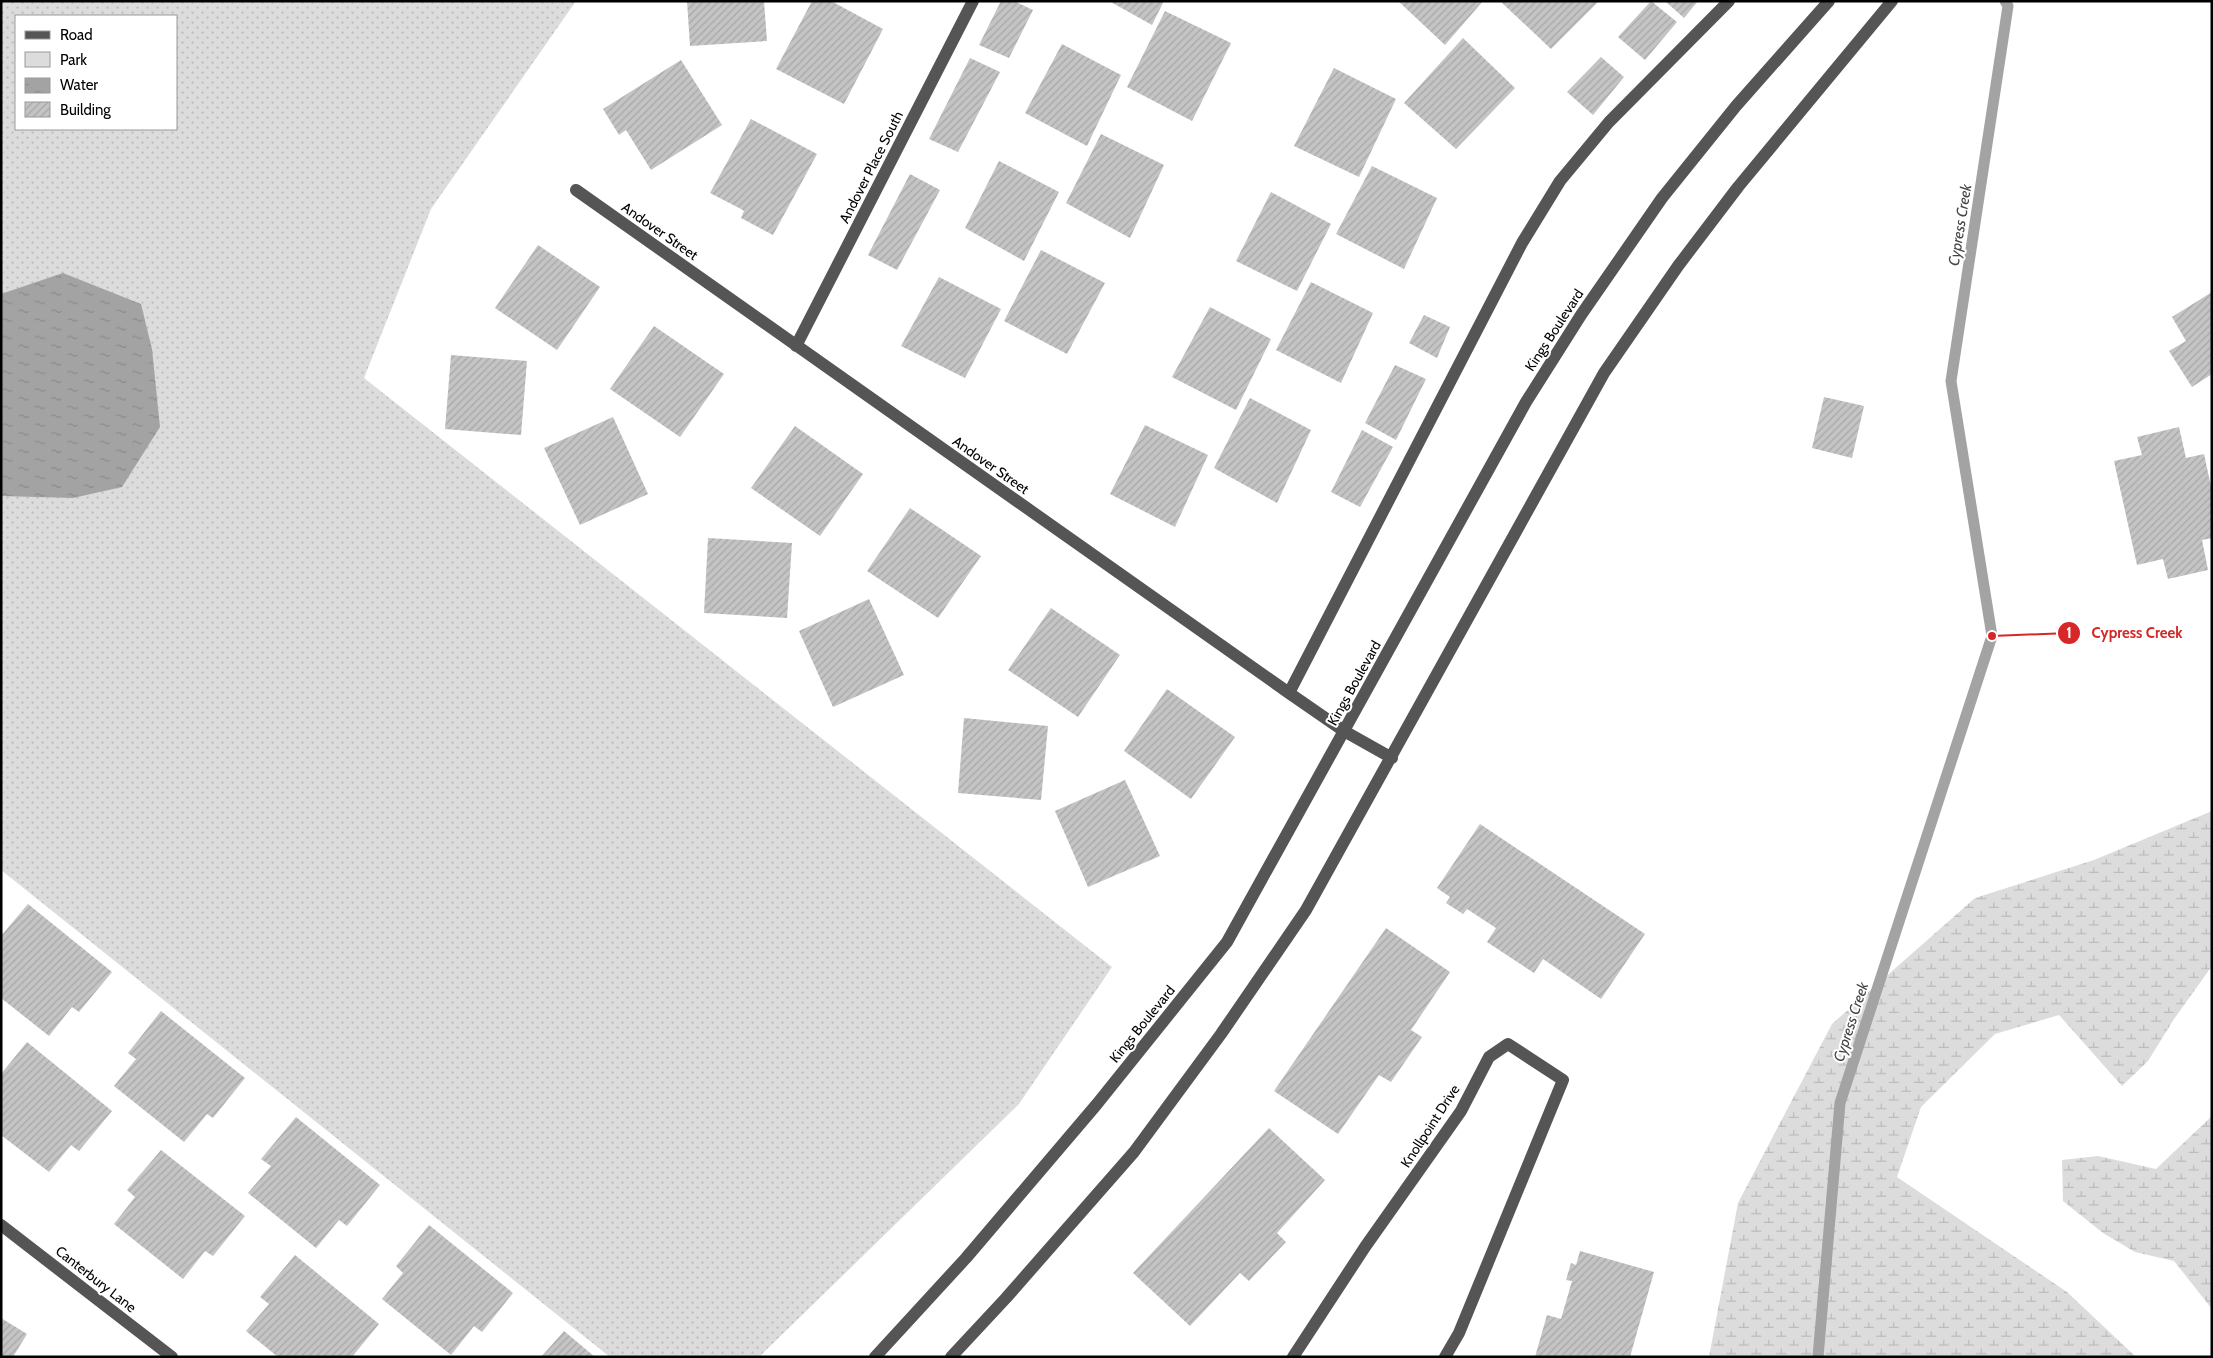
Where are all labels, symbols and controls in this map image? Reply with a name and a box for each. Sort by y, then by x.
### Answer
legend [15,15,178,130]
text: Road [60,26,93,44]
text: Park [60,51,87,69]
text: Water [60,76,98,94]
text: Building [60,101,111,119]
street label: Andover Place South [835,108,907,226]
water label: Cypress Creek [1945,182,1975,267]
street label: Andover Street [618,198,702,264]
street label: Kings Boulevard [1521,286,1587,374]
street label: Andover Street [949,432,1033,498]
callout: Cypress Creek [2056,618,2192,648]
text: 1 [2066,624,2072,642]
text: Cypress Creek [2091,624,2183,642]
street label: Kings Boulevard [1323,637,1385,729]
water label: Cypress Creek [1830,979,1872,1064]
street label: Kings Boulevard [1105,982,1179,1066]
street label: Knollpoint Drive [1396,1081,1464,1171]
street label: Canterbury Lane [52,1242,140,1316]

